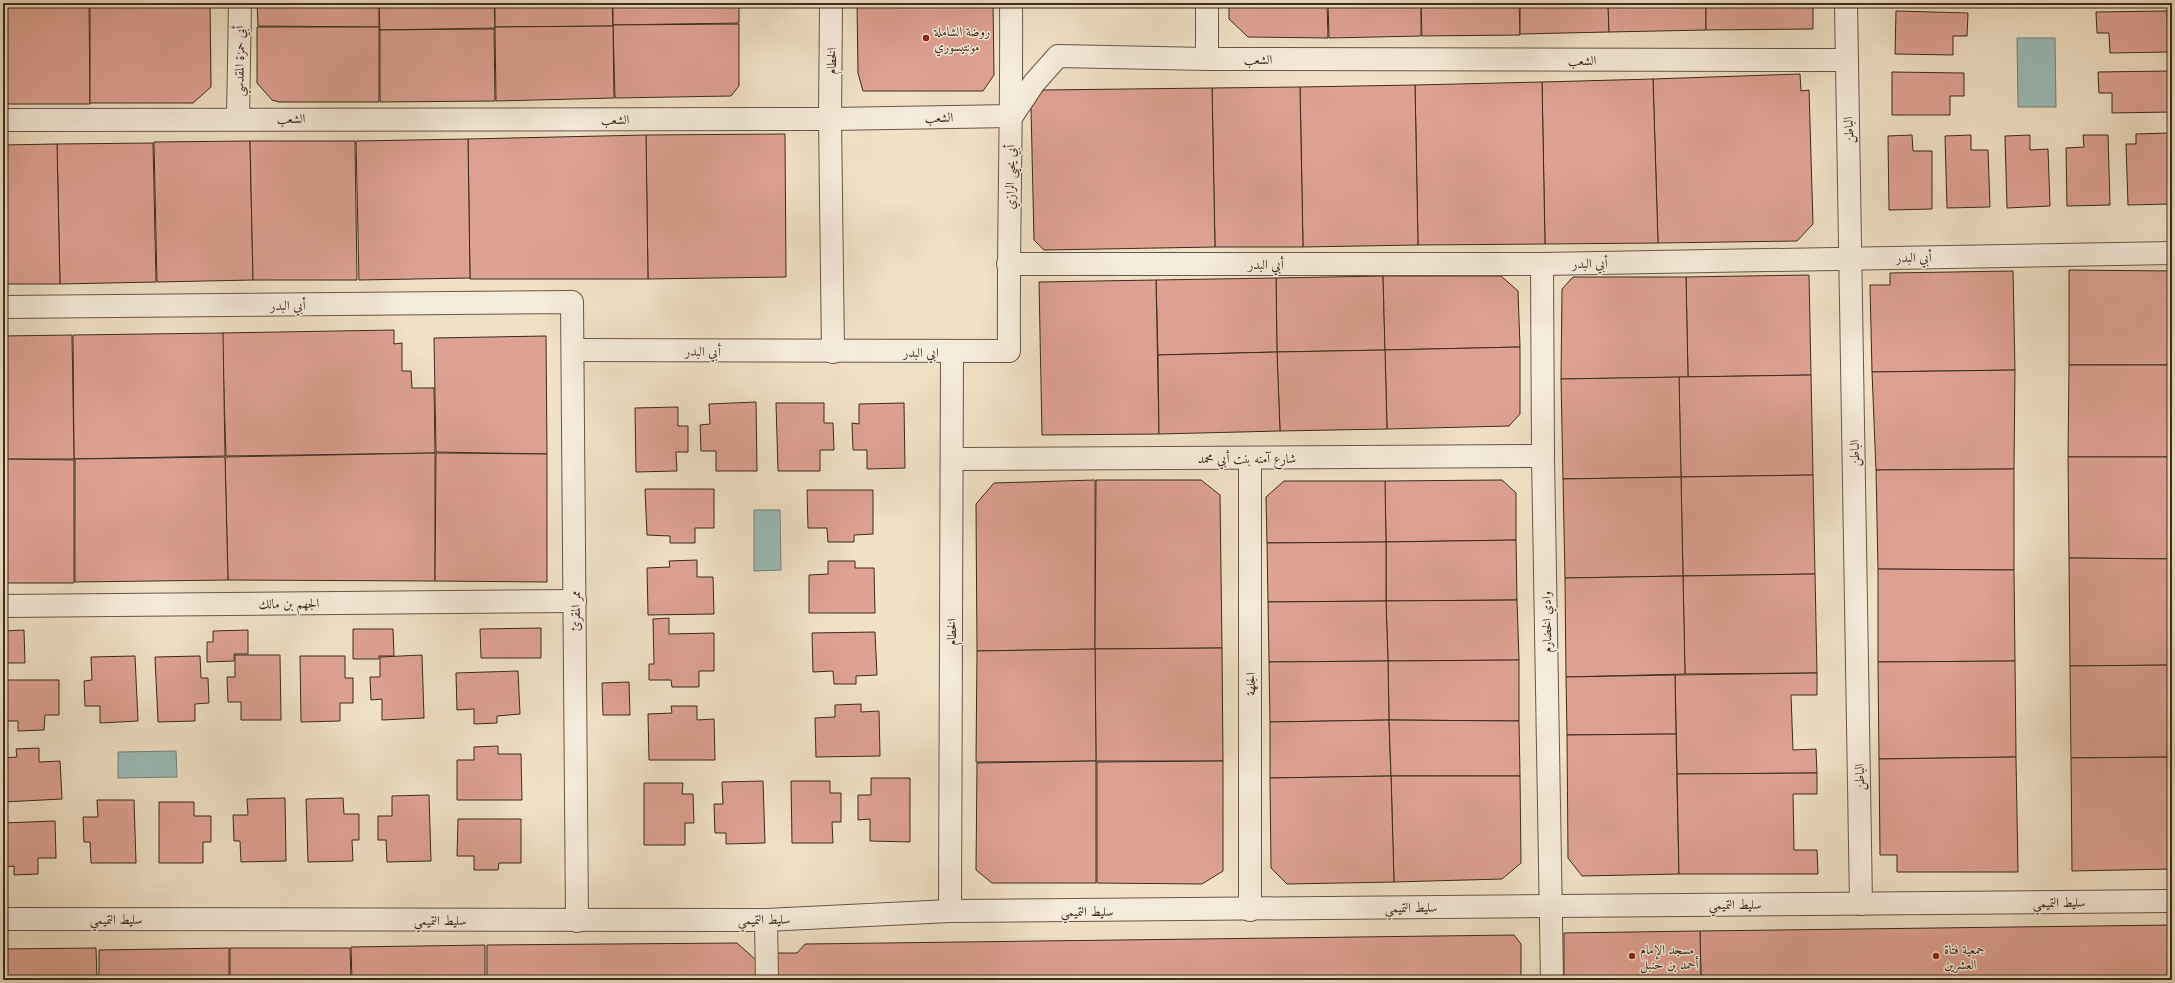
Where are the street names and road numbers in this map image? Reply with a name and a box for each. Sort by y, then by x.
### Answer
street label: أبي حمزة المقدسي [230,25,253,97]
street label: الخطام [823,47,843,75]
street label: الشعب [1244,51,1273,69]
street label: الشعب [1568,52,1597,70]
street label: الشعب [925,109,954,127]
street label: الشعب [277,110,306,128]
street label: الشعب [601,111,630,129]
street label: الباطن [1840,116,1858,144]
street label: أبي يحيى الرازي [1001,144,1023,210]
street label: أبي البدر [1894,249,1932,269]
street label: أبي البدر [1570,255,1608,275]
street label: أبي البدر [1246,256,1284,276]
street label: أبي البدر [268,297,306,317]
street label: أبي البدر [683,343,721,363]
street label: ابي البدر [901,344,939,364]
street label: الباطن [1846,439,1864,466]
street label: شارع آمنه بنت أبي محمد [1198,450,1296,470]
street label: ممر المقرئ [567,591,585,631]
street label: وادي الخضارم [1537,591,1559,653]
street label: الجهم بن مالك [259,594,320,617]
street label: الخطام [943,618,963,646]
street label: الجلهة [1242,672,1260,696]
street label: الباطن [1851,763,1869,790]
street label: سليط التميمي [2033,894,2085,915]
street label: سليط التميمي [1709,896,1761,917]
street label: سليط التميمي [1385,899,1437,920]
street label: سليط التميمي [1061,903,1113,924]
street label: سليط التميمي [90,911,142,932]
street label: سليط التميمي [738,911,790,932]
street label: سليط التميمي [414,912,466,933]

